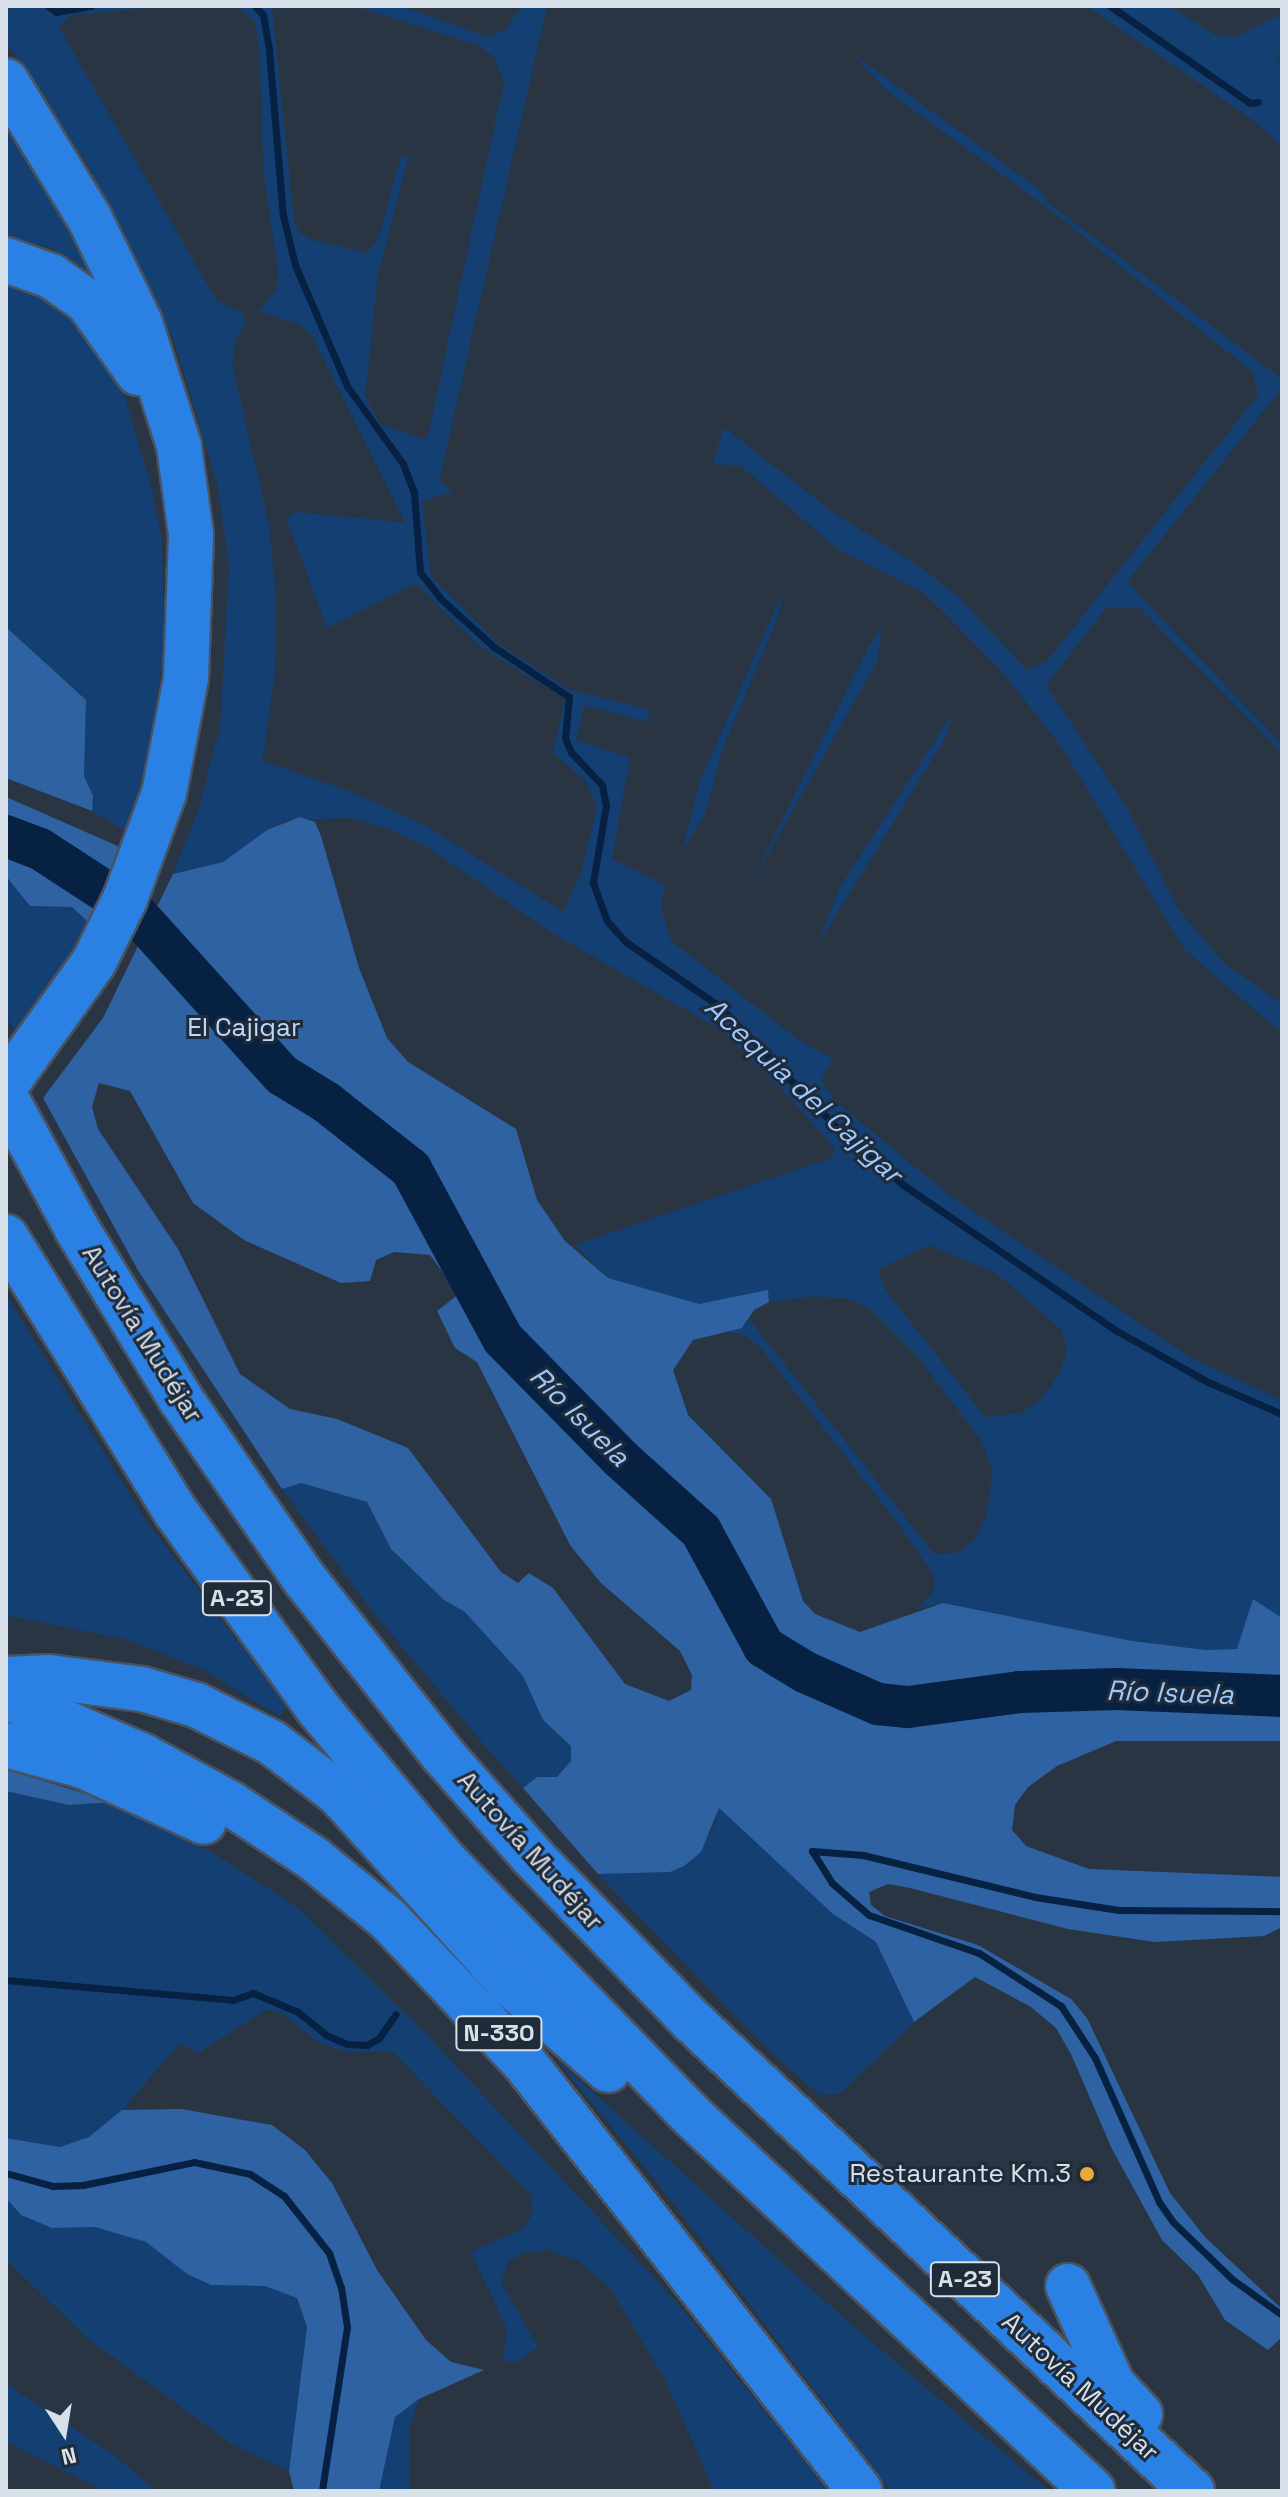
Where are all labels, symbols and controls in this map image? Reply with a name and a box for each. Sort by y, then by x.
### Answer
water label: Acequia del Cajigar [698,990,910,1190]
park label: El Cajigar [187,1012,301,1044]
street label: Autovía Mudéjar [75,1240,209,1428]
water label: Río Isuela [523,1359,637,1473]
road number: A-23 [201,1578,273,1618]
water label: Río Isuela [1106,1673,1234,1711]
street label: Autovía Mudéjar [450,1765,610,1937]
road number: N-330 [455,2013,543,2053]
place label: Restaurante Km.3 [849,2158,1071,2190]
marker: Restaurante Km.3 [1078,2165,1096,2183]
road number: A-23 [929,2259,1001,2299]
street label: Autovía Mudéjar [995,2306,1165,2468]
north arrow [24,2393,104,2473]
text: N [59,2441,79,2472]

